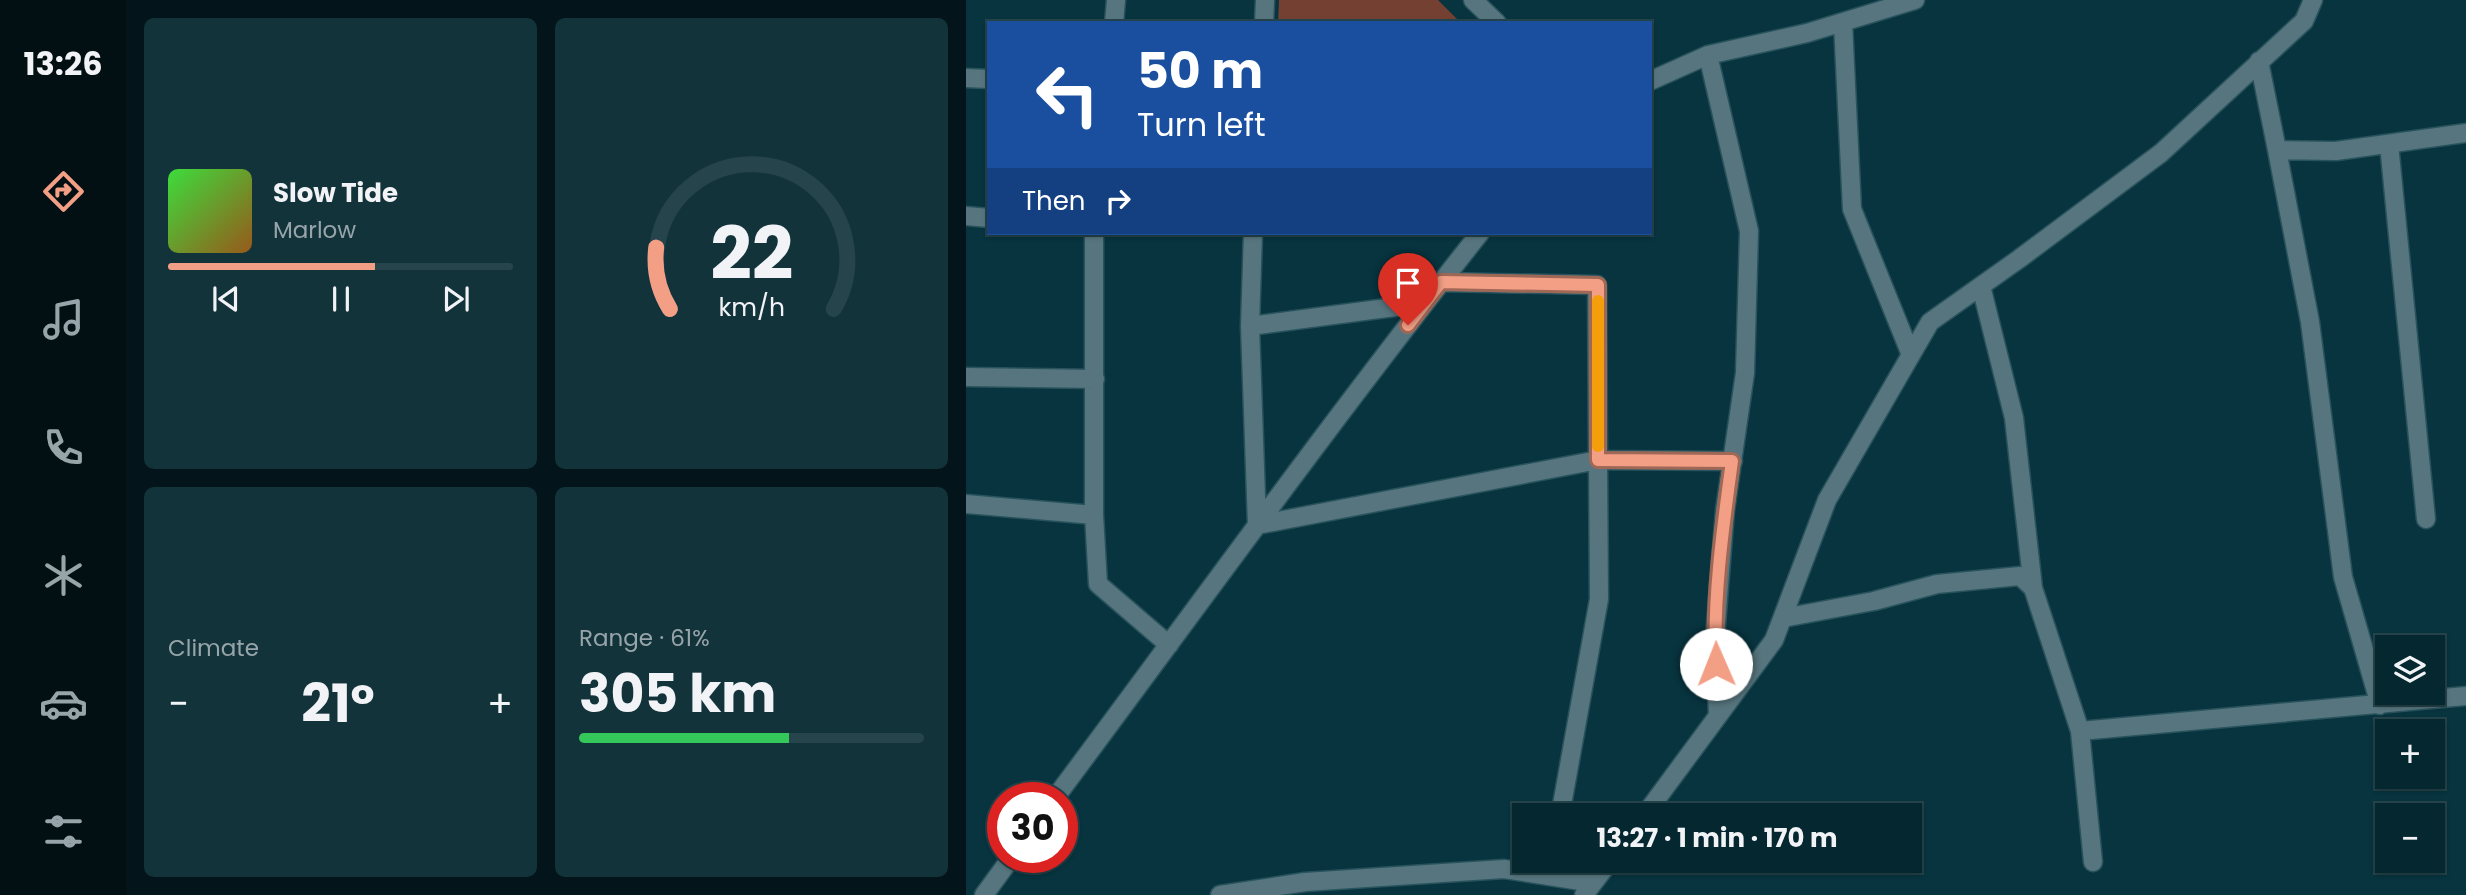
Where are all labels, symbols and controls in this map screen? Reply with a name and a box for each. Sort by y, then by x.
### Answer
text: 50 m [1137,37,1263,105]
text: 13:26 [23,41,103,86]
icon: left [1022,49,1113,140]
text: Turn left [1137,102,1266,147]
icon: directions [39,167,88,216]
text: Slow Tide [273,175,398,211]
icon: right [1099,182,1137,220]
text: Then [1022,183,1085,219]
text: 22 [710,204,793,305]
text: Marlow [273,214,356,246]
pin [1378,253,1438,325]
icon: arrive [1389,264,1427,302]
icon: previous [207,280,245,318]
icon: pause [322,280,360,318]
icon: next [437,280,475,318]
text: km/h [718,290,785,325]
icon: music [39,295,88,344]
icon: phone [39,423,88,472]
icon: climate [39,551,88,600]
text: Range · 61% [579,622,710,654]
position arrow [1679,627,1753,701]
text: Climate [168,632,259,664]
map controls [2375,635,2445,873]
button: layers [2375,635,2445,705]
text: 305 km [579,657,776,730]
text: 21° [301,667,375,740]
text: − [168,677,189,730]
text: + [487,677,513,730]
icon: car [39,679,88,728]
button: + [2375,719,2445,789]
speed limit sign: 30 [987,782,1078,873]
button: − [2375,803,2445,873]
icon: filters [39,807,88,856]
text: 13:27 · 1 min · 170 m [1597,820,1837,856]

